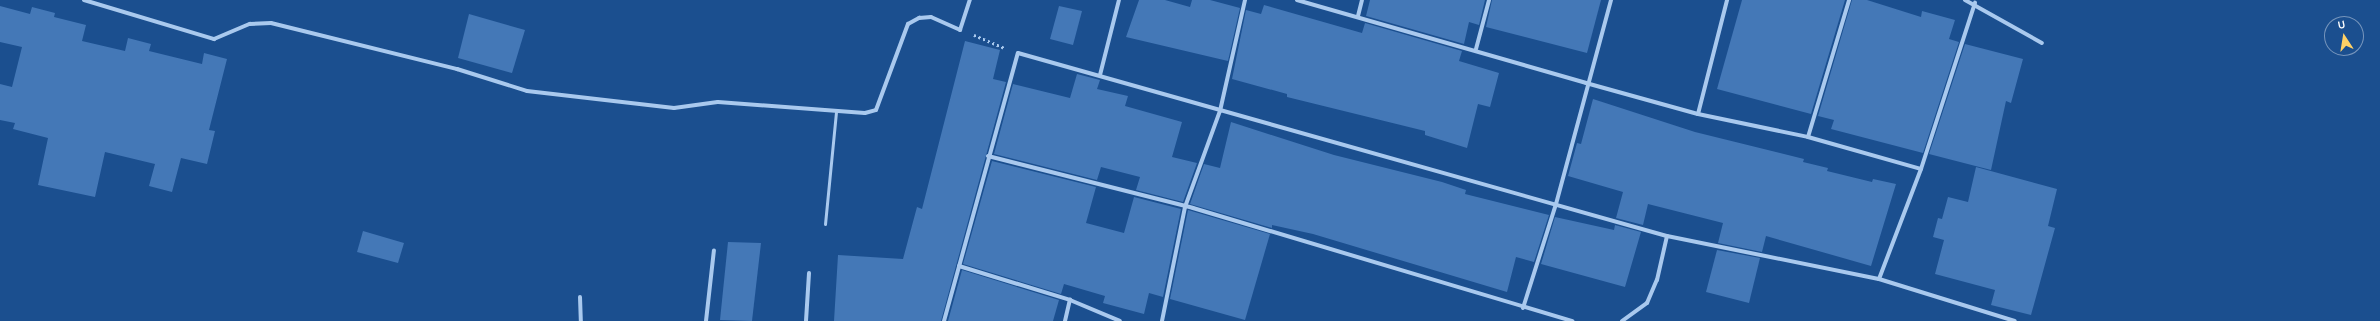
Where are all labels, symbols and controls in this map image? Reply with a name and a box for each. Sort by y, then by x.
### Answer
north arrow [2324,16,2364,56]
text: U [2337,18,2347,32]

